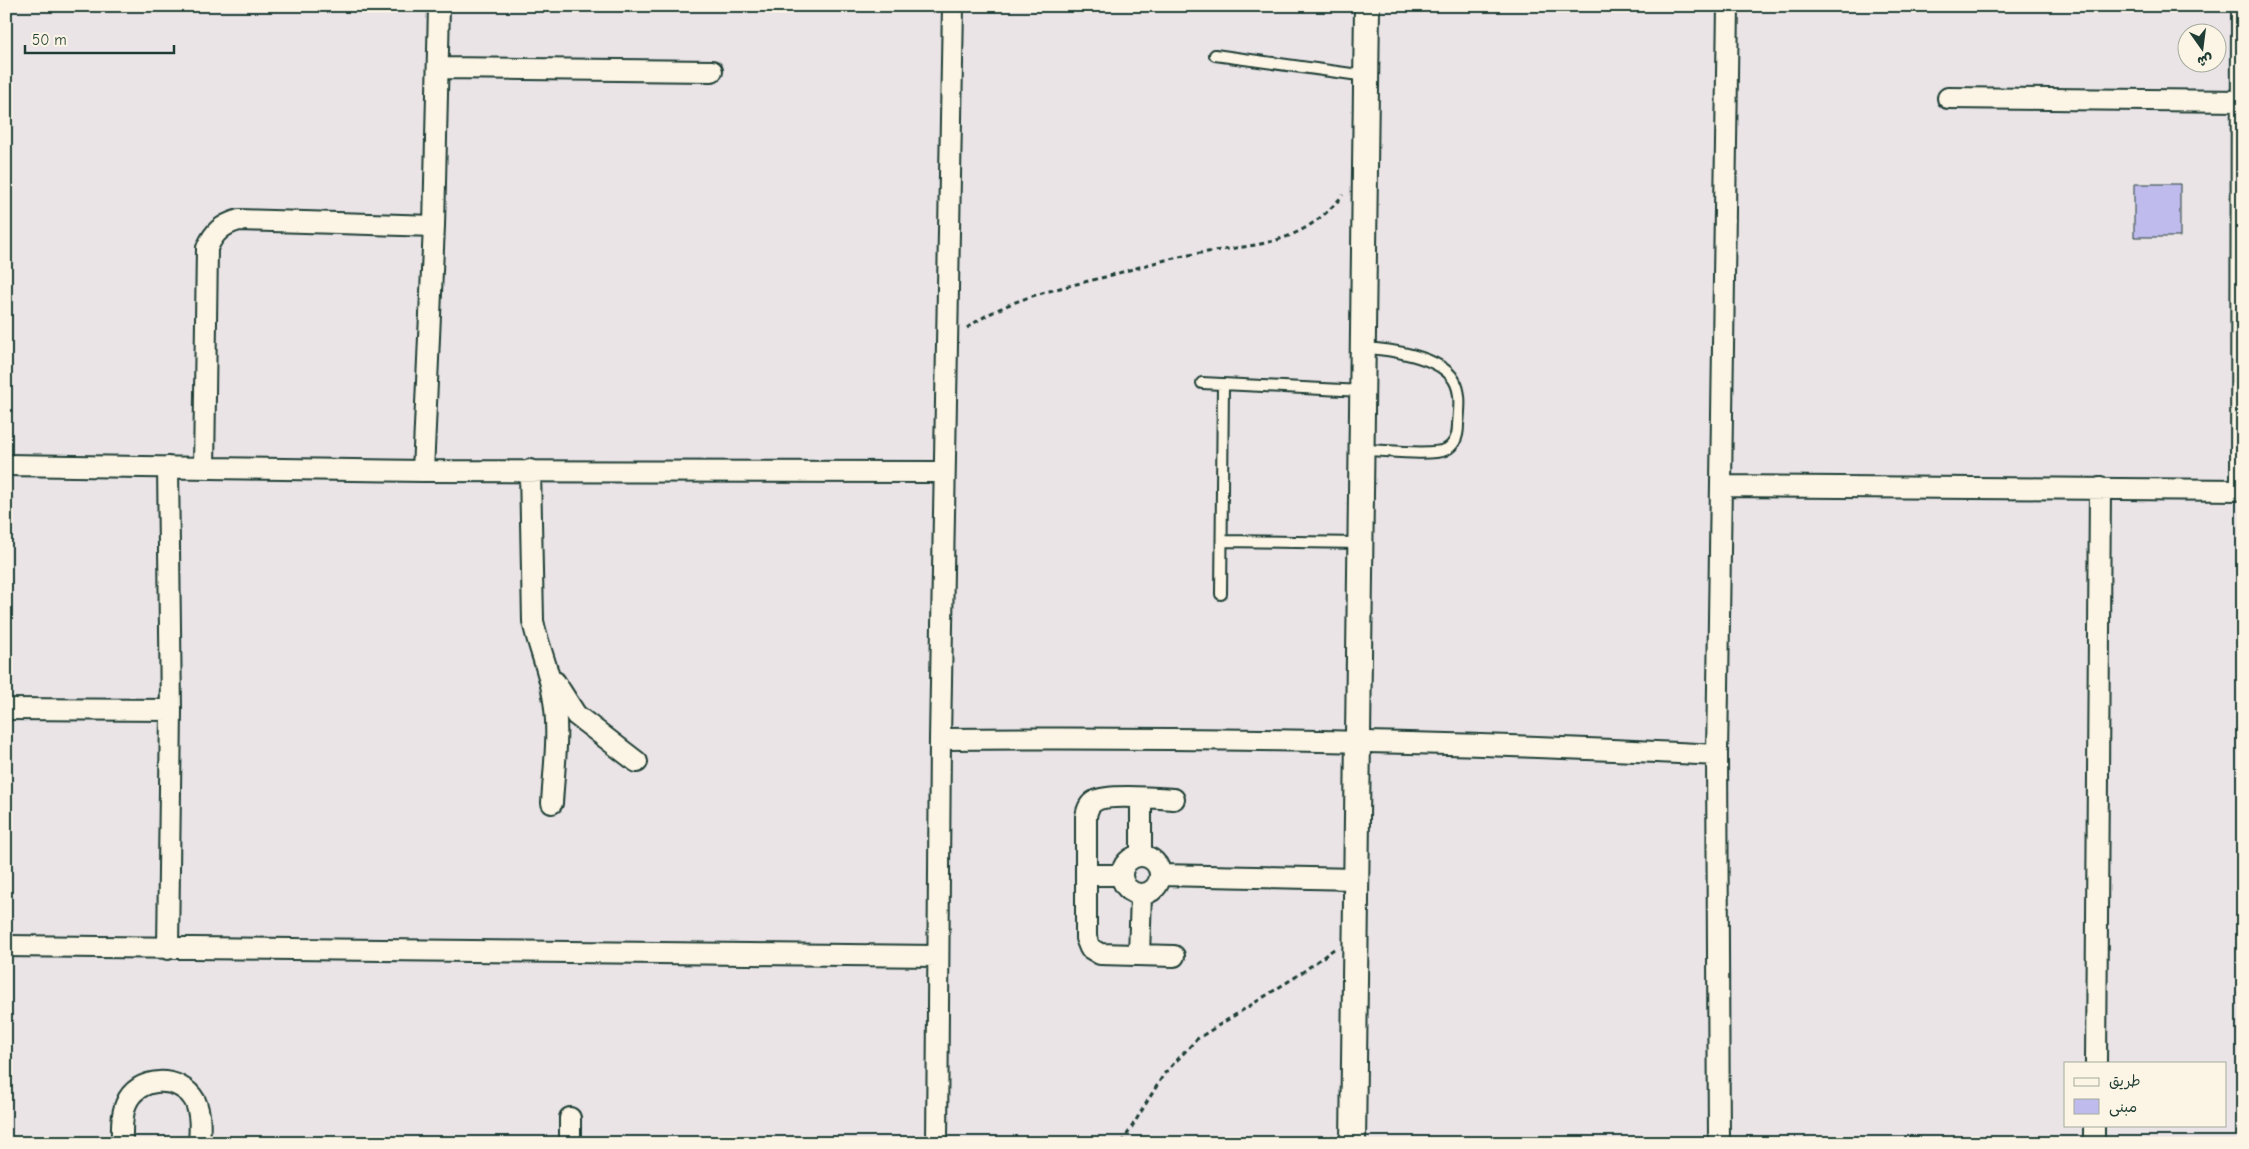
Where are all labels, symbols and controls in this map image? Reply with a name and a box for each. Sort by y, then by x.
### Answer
scale bar [25,22,174,54]
north arrow [2176,22,2226,72]
text: 50 m [32,31,67,49]
text: ش [2195,50,2215,70]
legend [2064,1062,2226,1126]
text: طريق [2109,1072,2141,1090]
text: مبنى [2109,1098,2137,1117]

